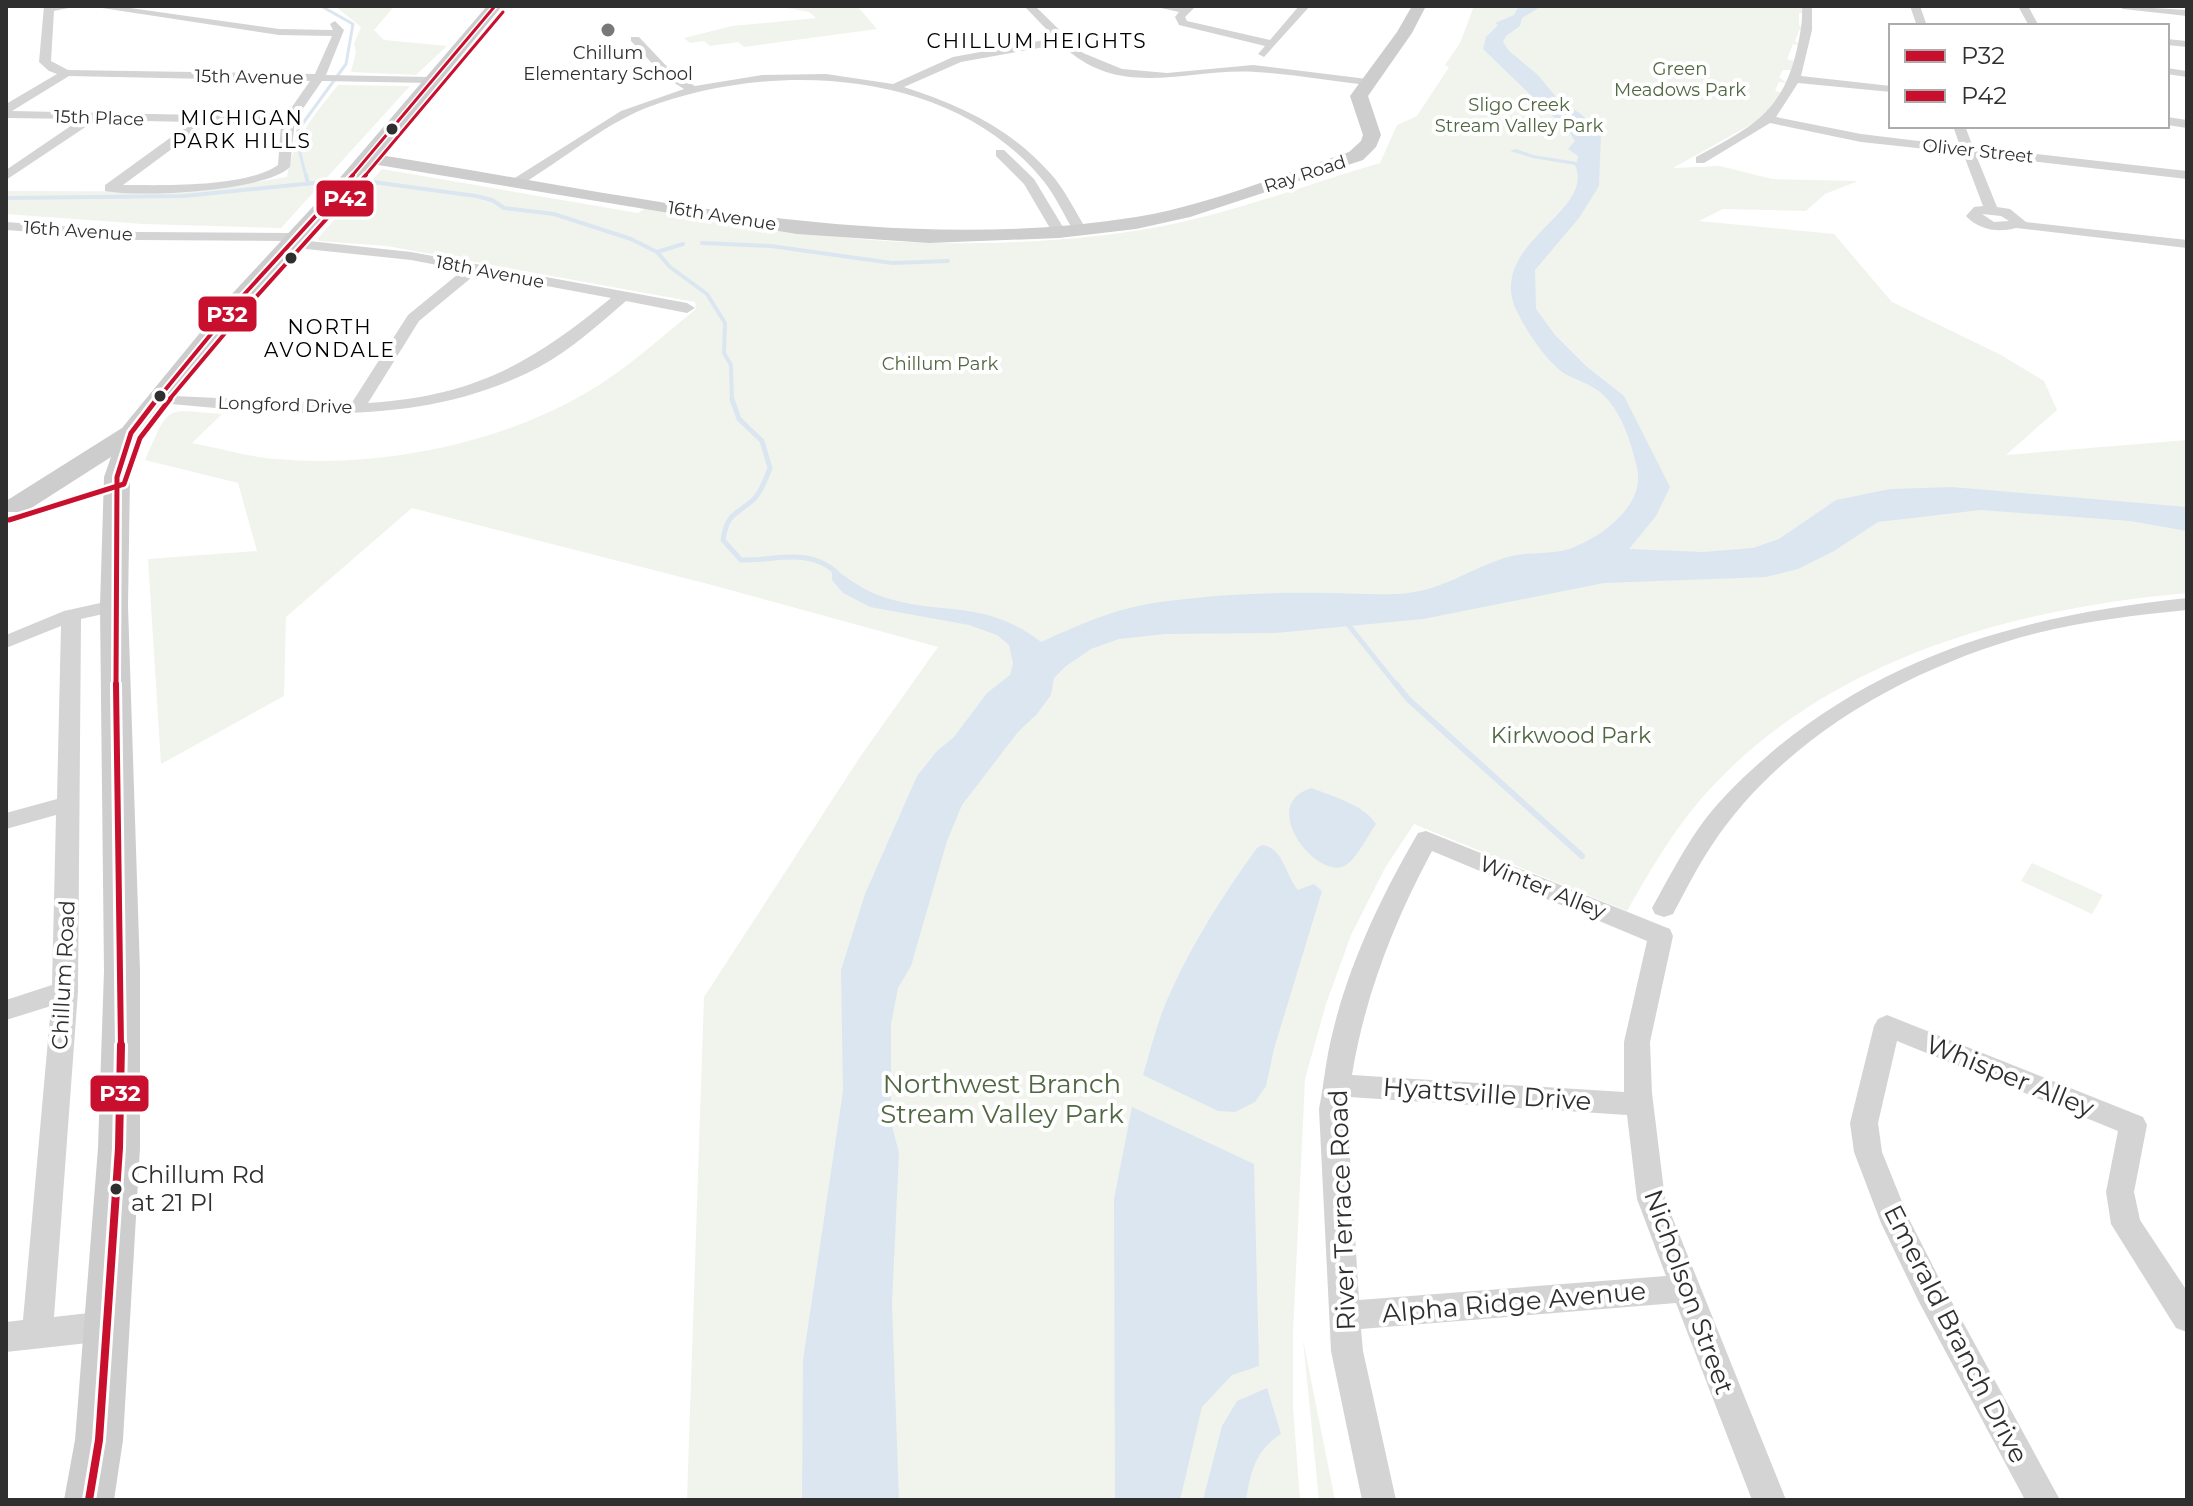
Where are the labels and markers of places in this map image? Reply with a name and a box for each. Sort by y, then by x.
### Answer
marker: Chillum Elementary School [599,21,617,39]
place label: Chillum Elementary School [523,42,693,85]
unlabelled marker [384,121,400,137]
unlabelled marker [283,250,299,266]
unlabelled marker [152,388,168,404]
place label: Chillum Rd at 21 Pl [131,1160,265,1217]
marker: Chillum Rd at 21 Pl [108,1181,124,1197]

